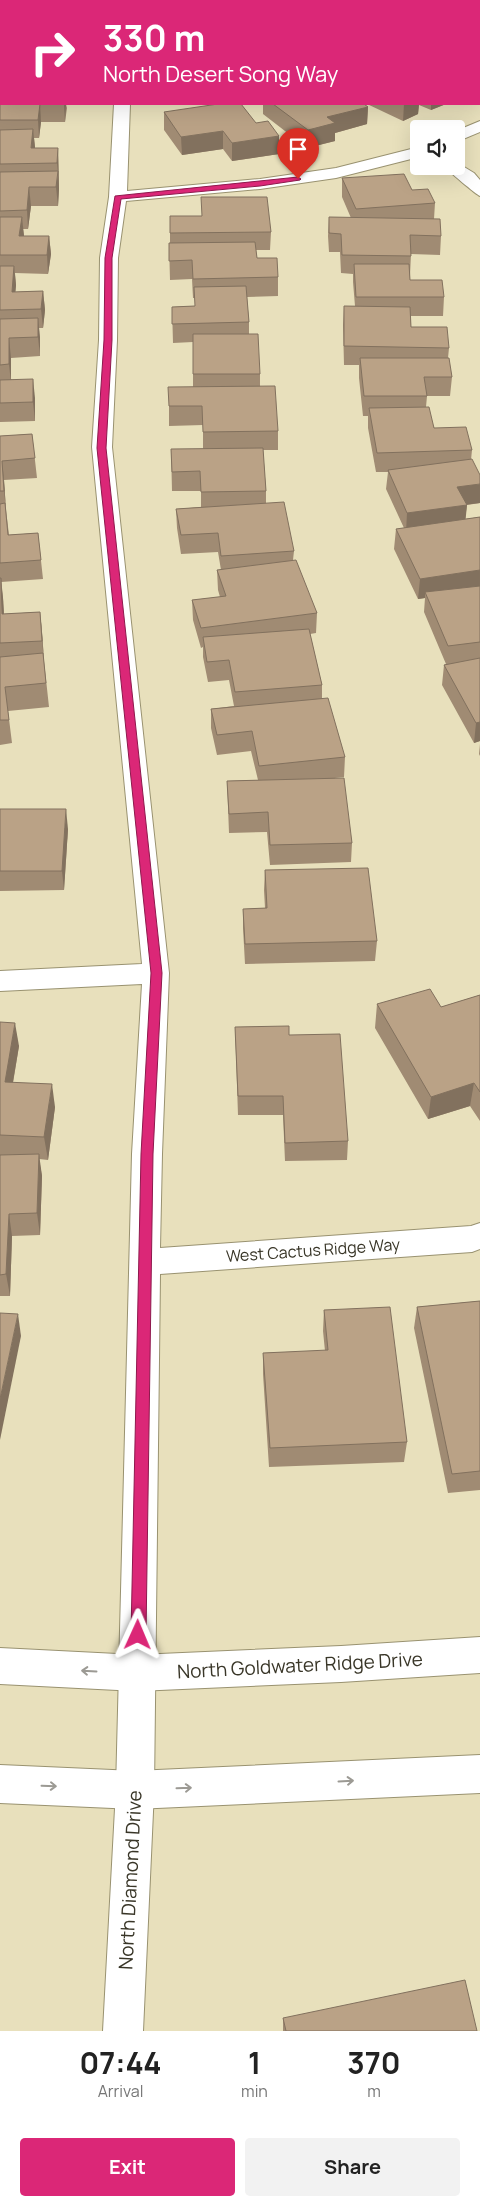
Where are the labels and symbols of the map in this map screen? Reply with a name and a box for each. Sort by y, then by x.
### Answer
pin [277,128,319,179]
street label: West Cactus Ridge Way [225,1233,401,1267]
position arrow [111,1608,163,1660]
street label: North Goldwater Ridge Drive [177,1646,423,1684]
one-way arrow [81,1666,97,1675]
one-way arrow [338,1776,354,1785]
one-way arrow [40,1782,56,1791]
one-way arrow [176,1783,192,1793]
street label: North Diamond Drive [112,1790,148,1970]

